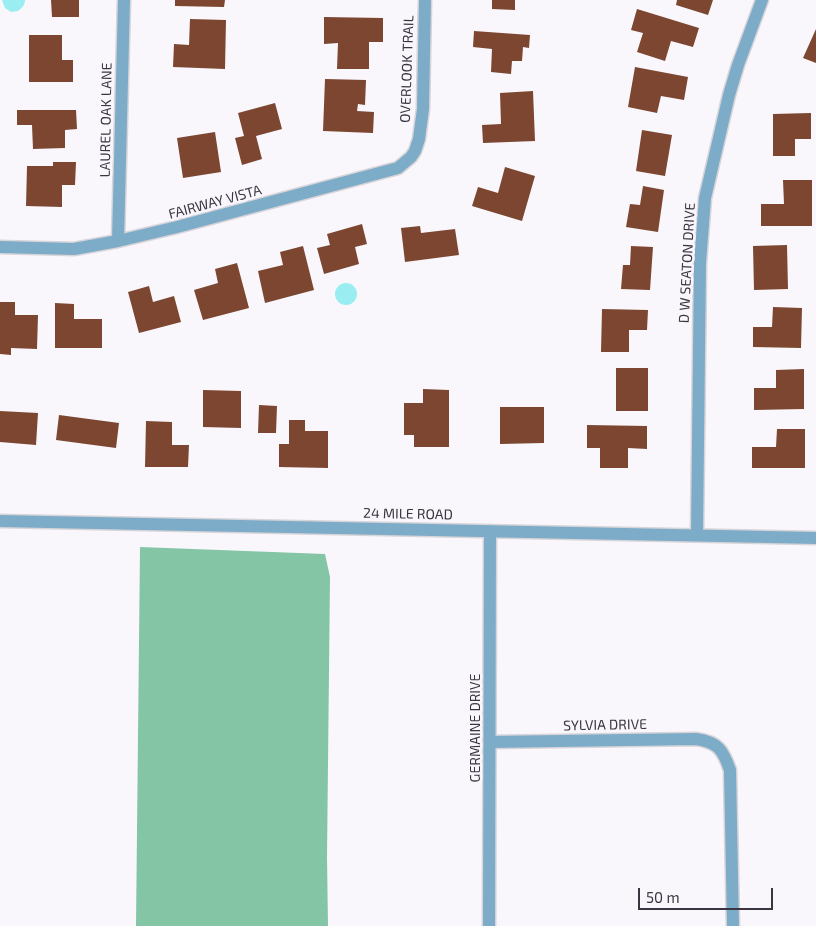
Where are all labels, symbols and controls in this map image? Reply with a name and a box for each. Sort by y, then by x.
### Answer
street label: OVERLOOK TRAIL [397,15,417,123]
street label: LAUREL OAK LANE [97,62,115,178]
street label: FAIRWAY VISTA [167,181,263,223]
street label: D W SEATON DRIVE [675,202,699,324]
street label: 24 MILE ROAD [363,505,453,523]
street label: GERMAINE DRIVE [467,674,483,782]
street label: SYLVIA DRIVE [563,716,647,734]
scale bar [641,878,776,910]
text: 50 m [646,888,680,906]

